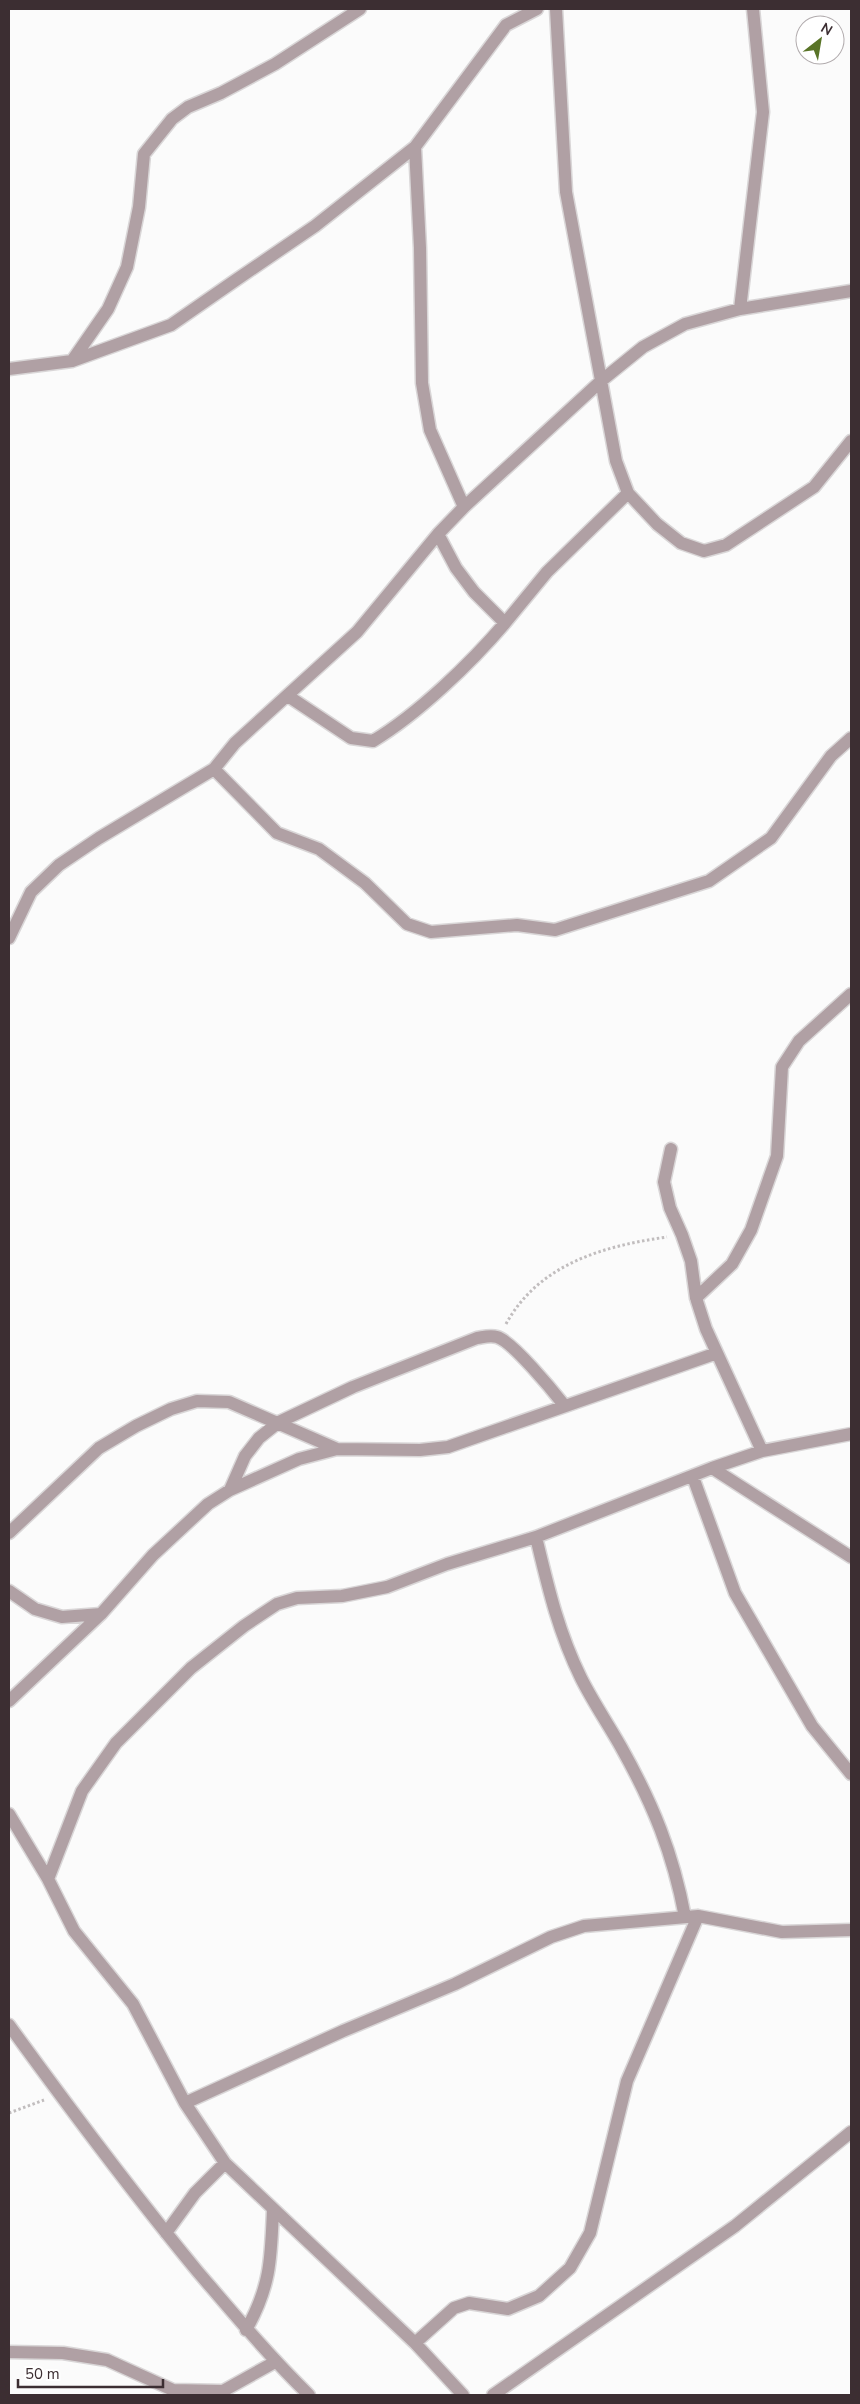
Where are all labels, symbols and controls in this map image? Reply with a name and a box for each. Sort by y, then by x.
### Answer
north arrow [795,15,845,65]
text: N [817,18,836,40]
scale bar [18,2356,162,2388]
text: 50 m [25,2364,60,2384]

